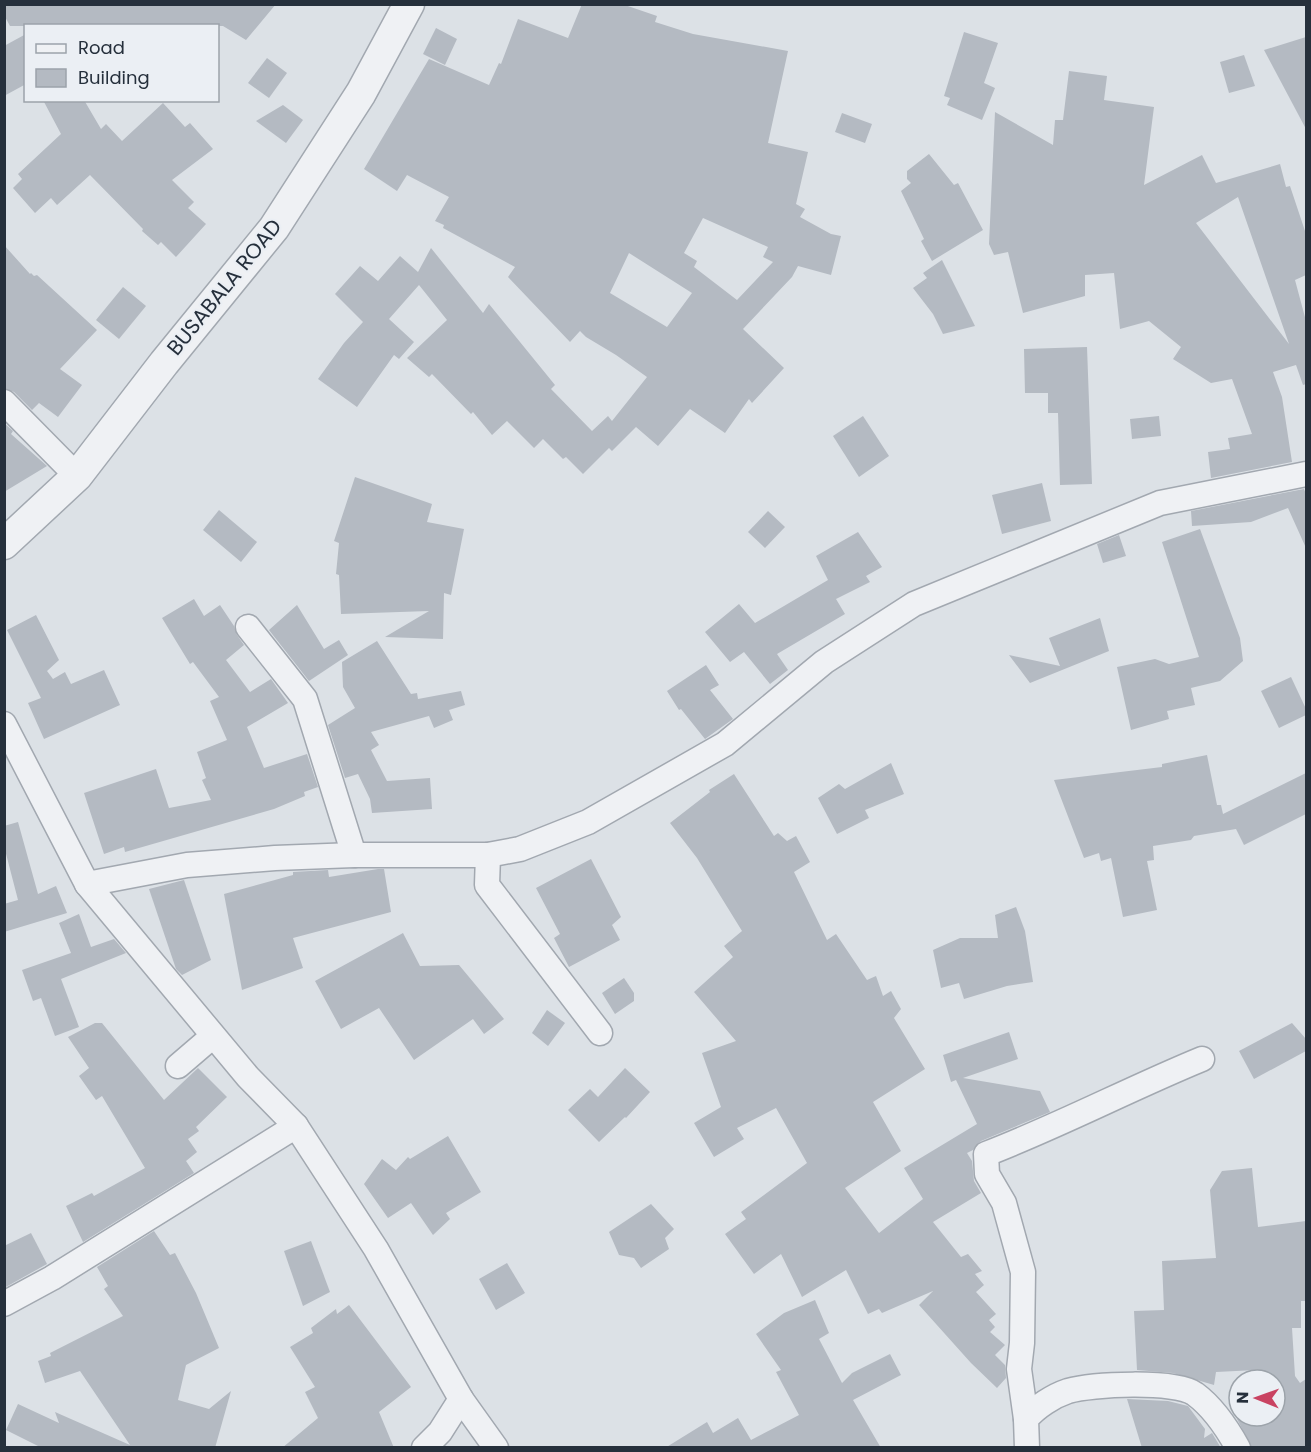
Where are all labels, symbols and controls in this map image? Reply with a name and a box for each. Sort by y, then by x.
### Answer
legend [24,24,219,102]
text: Road [78,35,125,60]
text: Building [78,65,150,90]
street label: BUSABALA ROAD [160,213,288,361]
north arrow [1227,1368,1287,1428]
text: N [1231,1392,1254,1404]

